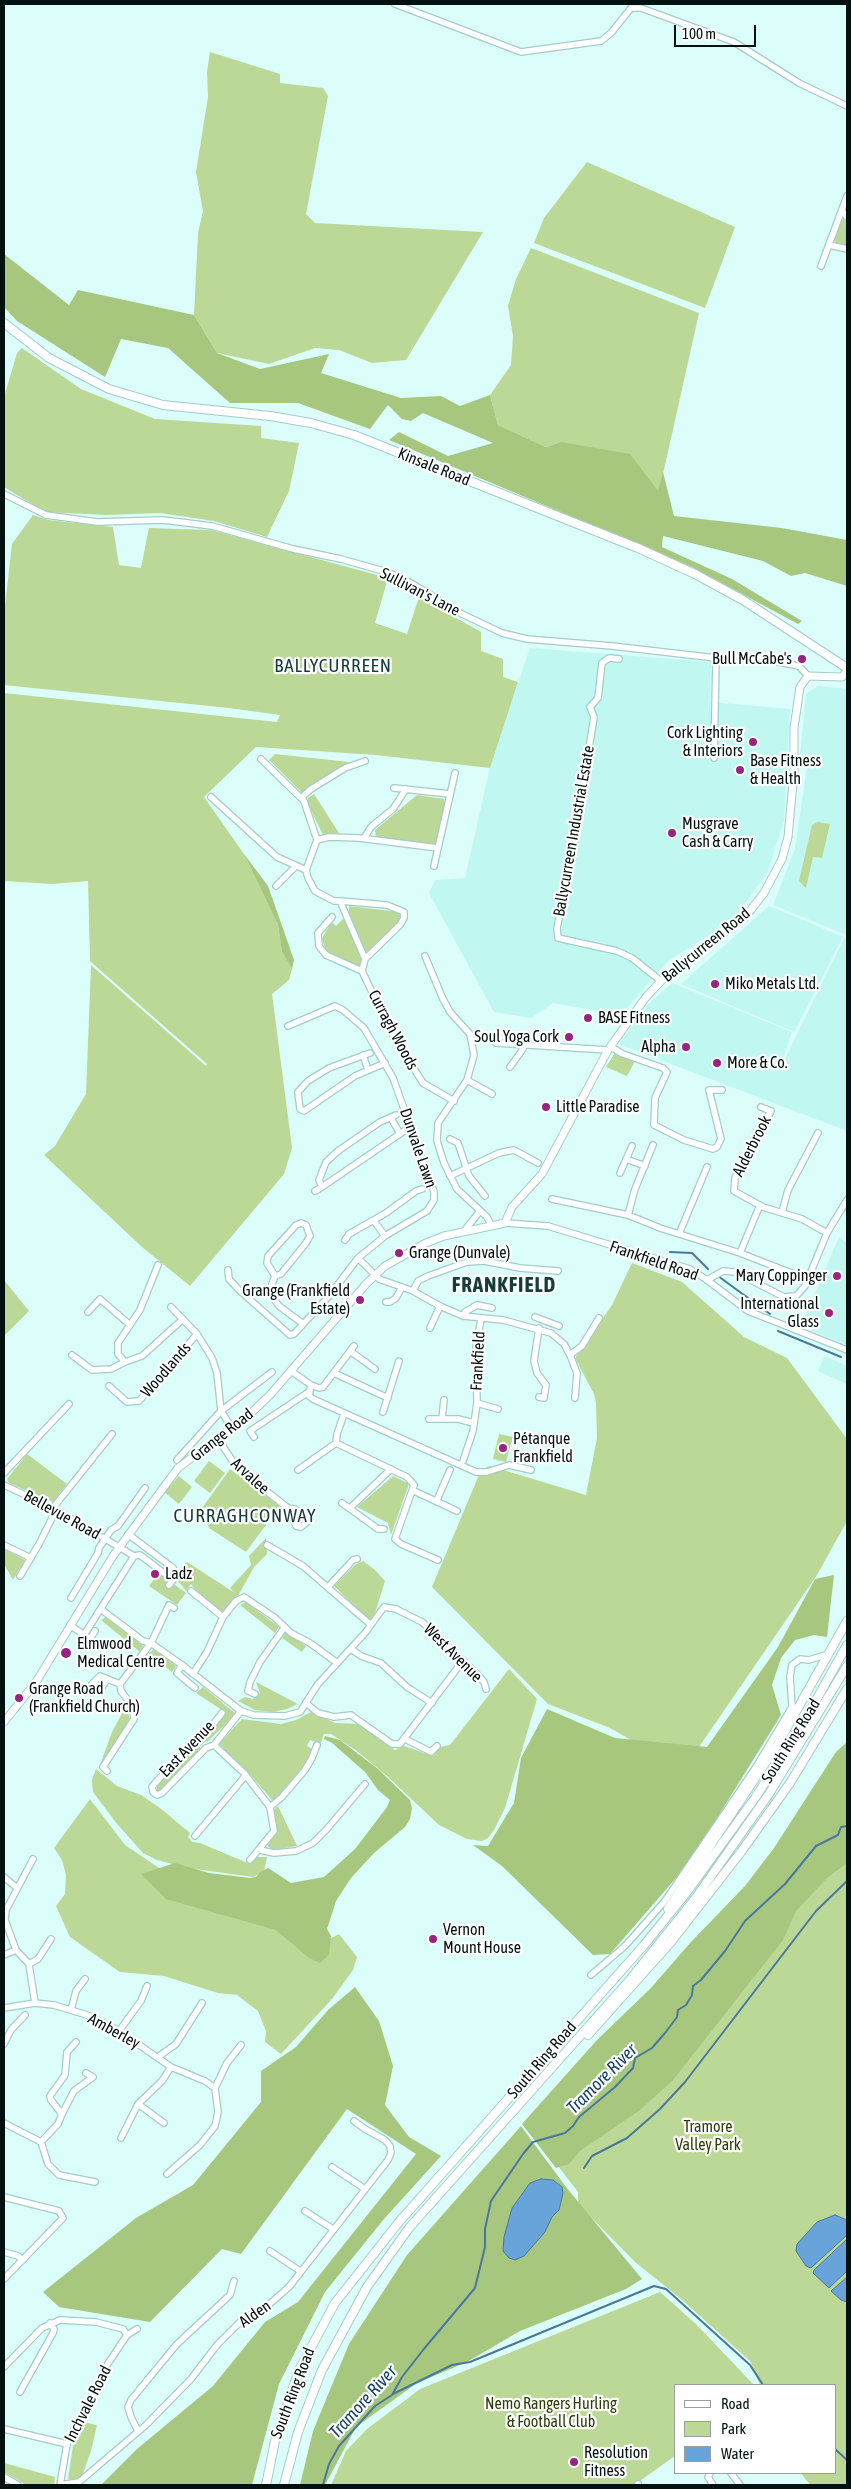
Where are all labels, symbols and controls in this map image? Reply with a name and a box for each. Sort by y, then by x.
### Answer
scale bar [676,15,758,47]
text: 100 m [682,25,716,42]
street label: Kinsale Road [395,444,473,490]
street label: Sullivan's Lane [377,564,463,620]
place label: Bull McCabe's [712,649,792,669]
marker: Bull McCabe's [796,653,808,665]
district label: BALLYCURREEN [273,655,393,677]
place label: Cork Lighting & Interiors [667,723,743,761]
marker: Cork Lighting & Interiors [747,736,759,748]
street label: Ballycurreen Industrial Estate [550,744,598,918]
place label: Base Fitness & Health [750,751,821,789]
marker: Base Fitness & Health [734,764,746,776]
place label: Musgrave Cash & Carry [682,814,753,852]
marker: Musgrave Cash & Carry [666,827,678,839]
street label: Ballycurreen Road [658,904,754,986]
place label: Miko Metals Ltd. [725,974,819,994]
marker: Miko Metals Ltd. [709,978,721,990]
street label: Curragh Woods [364,987,422,1073]
place label: BASE Fitness [598,1008,670,1028]
marker: BASE Fitness [582,1012,594,1024]
place label: Soul Yoga Cork [474,1027,559,1047]
marker: Soul Yoga Cork [563,1031,575,1043]
place label: Alpha [641,1037,676,1057]
marker: Alpha [680,1041,692,1053]
place label: More & Co. [727,1053,787,1073]
marker: More & Co. [711,1057,723,1069]
place label: Little Paradise [556,1097,640,1117]
marker: Little Paradise [540,1101,552,1113]
street label: Dunvale Lawn [395,1106,441,1190]
street label: Alderbrook [728,1112,776,1180]
street label: Frankfield Road [607,1237,701,1285]
place label: Grange (Dunvale) [409,1243,510,1263]
marker: Grange (Dunvale) [393,1247,405,1259]
place label: Mary Coppinger [735,1266,827,1286]
marker: Mary Coppinger [831,1270,843,1282]
district label: FRANKFIELD [450,1272,558,1298]
place label: Grange (Frankfield Estate) [242,1281,350,1319]
marker: Grange (Frankfield Estate) [354,1294,366,1306]
place label: International Glass [740,1294,819,1332]
marker: International Glass [823,1307,835,1319]
street label: Frankfield [467,1331,489,1391]
street label: Woodlands [137,1339,195,1401]
street label: Grange Road [187,1404,257,1466]
place label: Pétanque Frankfield [513,1429,573,1467]
marker: Pétanque Frankfield [497,1442,509,1454]
street label: Arvalee [227,1454,273,1498]
street label: Bellevue Road [20,1486,104,1544]
district label: CURRAGHCONWAY [172,1505,318,1527]
place label: Ladz [165,1564,192,1584]
marker: Ladz [149,1568,161,1580]
street label: West Avenue [420,1620,486,1686]
place label: Elmwood Medical Centre [77,1634,165,1672]
marker: Elmwood Medical Centre [59,1646,73,1660]
place label: Grange Road (Frankfield Church) [29,1679,140,1717]
marker: Grange Road (Frankfield Church) [13,1692,25,1704]
street label: South Ring Road [758,1695,824,1787]
street label: East Avenue [155,1717,219,1781]
place label: Vernon Mount House [443,1920,521,1958]
marker: Vernon Mount House [427,1933,439,1945]
street label: Amberley [85,2009,143,2053]
street label: South Ring Road [503,2018,581,2102]
water label: Tramore River [562,2039,642,2119]
park label: Tramore Valley Park [675,2117,741,2155]
street label: Alden [235,2296,275,2332]
street label: South Ring Road [267,2345,319,2441]
water label: Tramore River [325,2361,401,2443]
street label: Inchvale Road [60,2362,116,2446]
legend [674,2384,836,2474]
park label: Nemo Rangers Hurling & Football Club [485,2394,617,2432]
text: Road [721,2395,750,2412]
text: Park [721,2420,746,2437]
place label: Resolution Fitness [584,2443,648,2481]
text: Water [721,2445,754,2462]
marker: Resolution Fitness [568,2456,580,2468]

